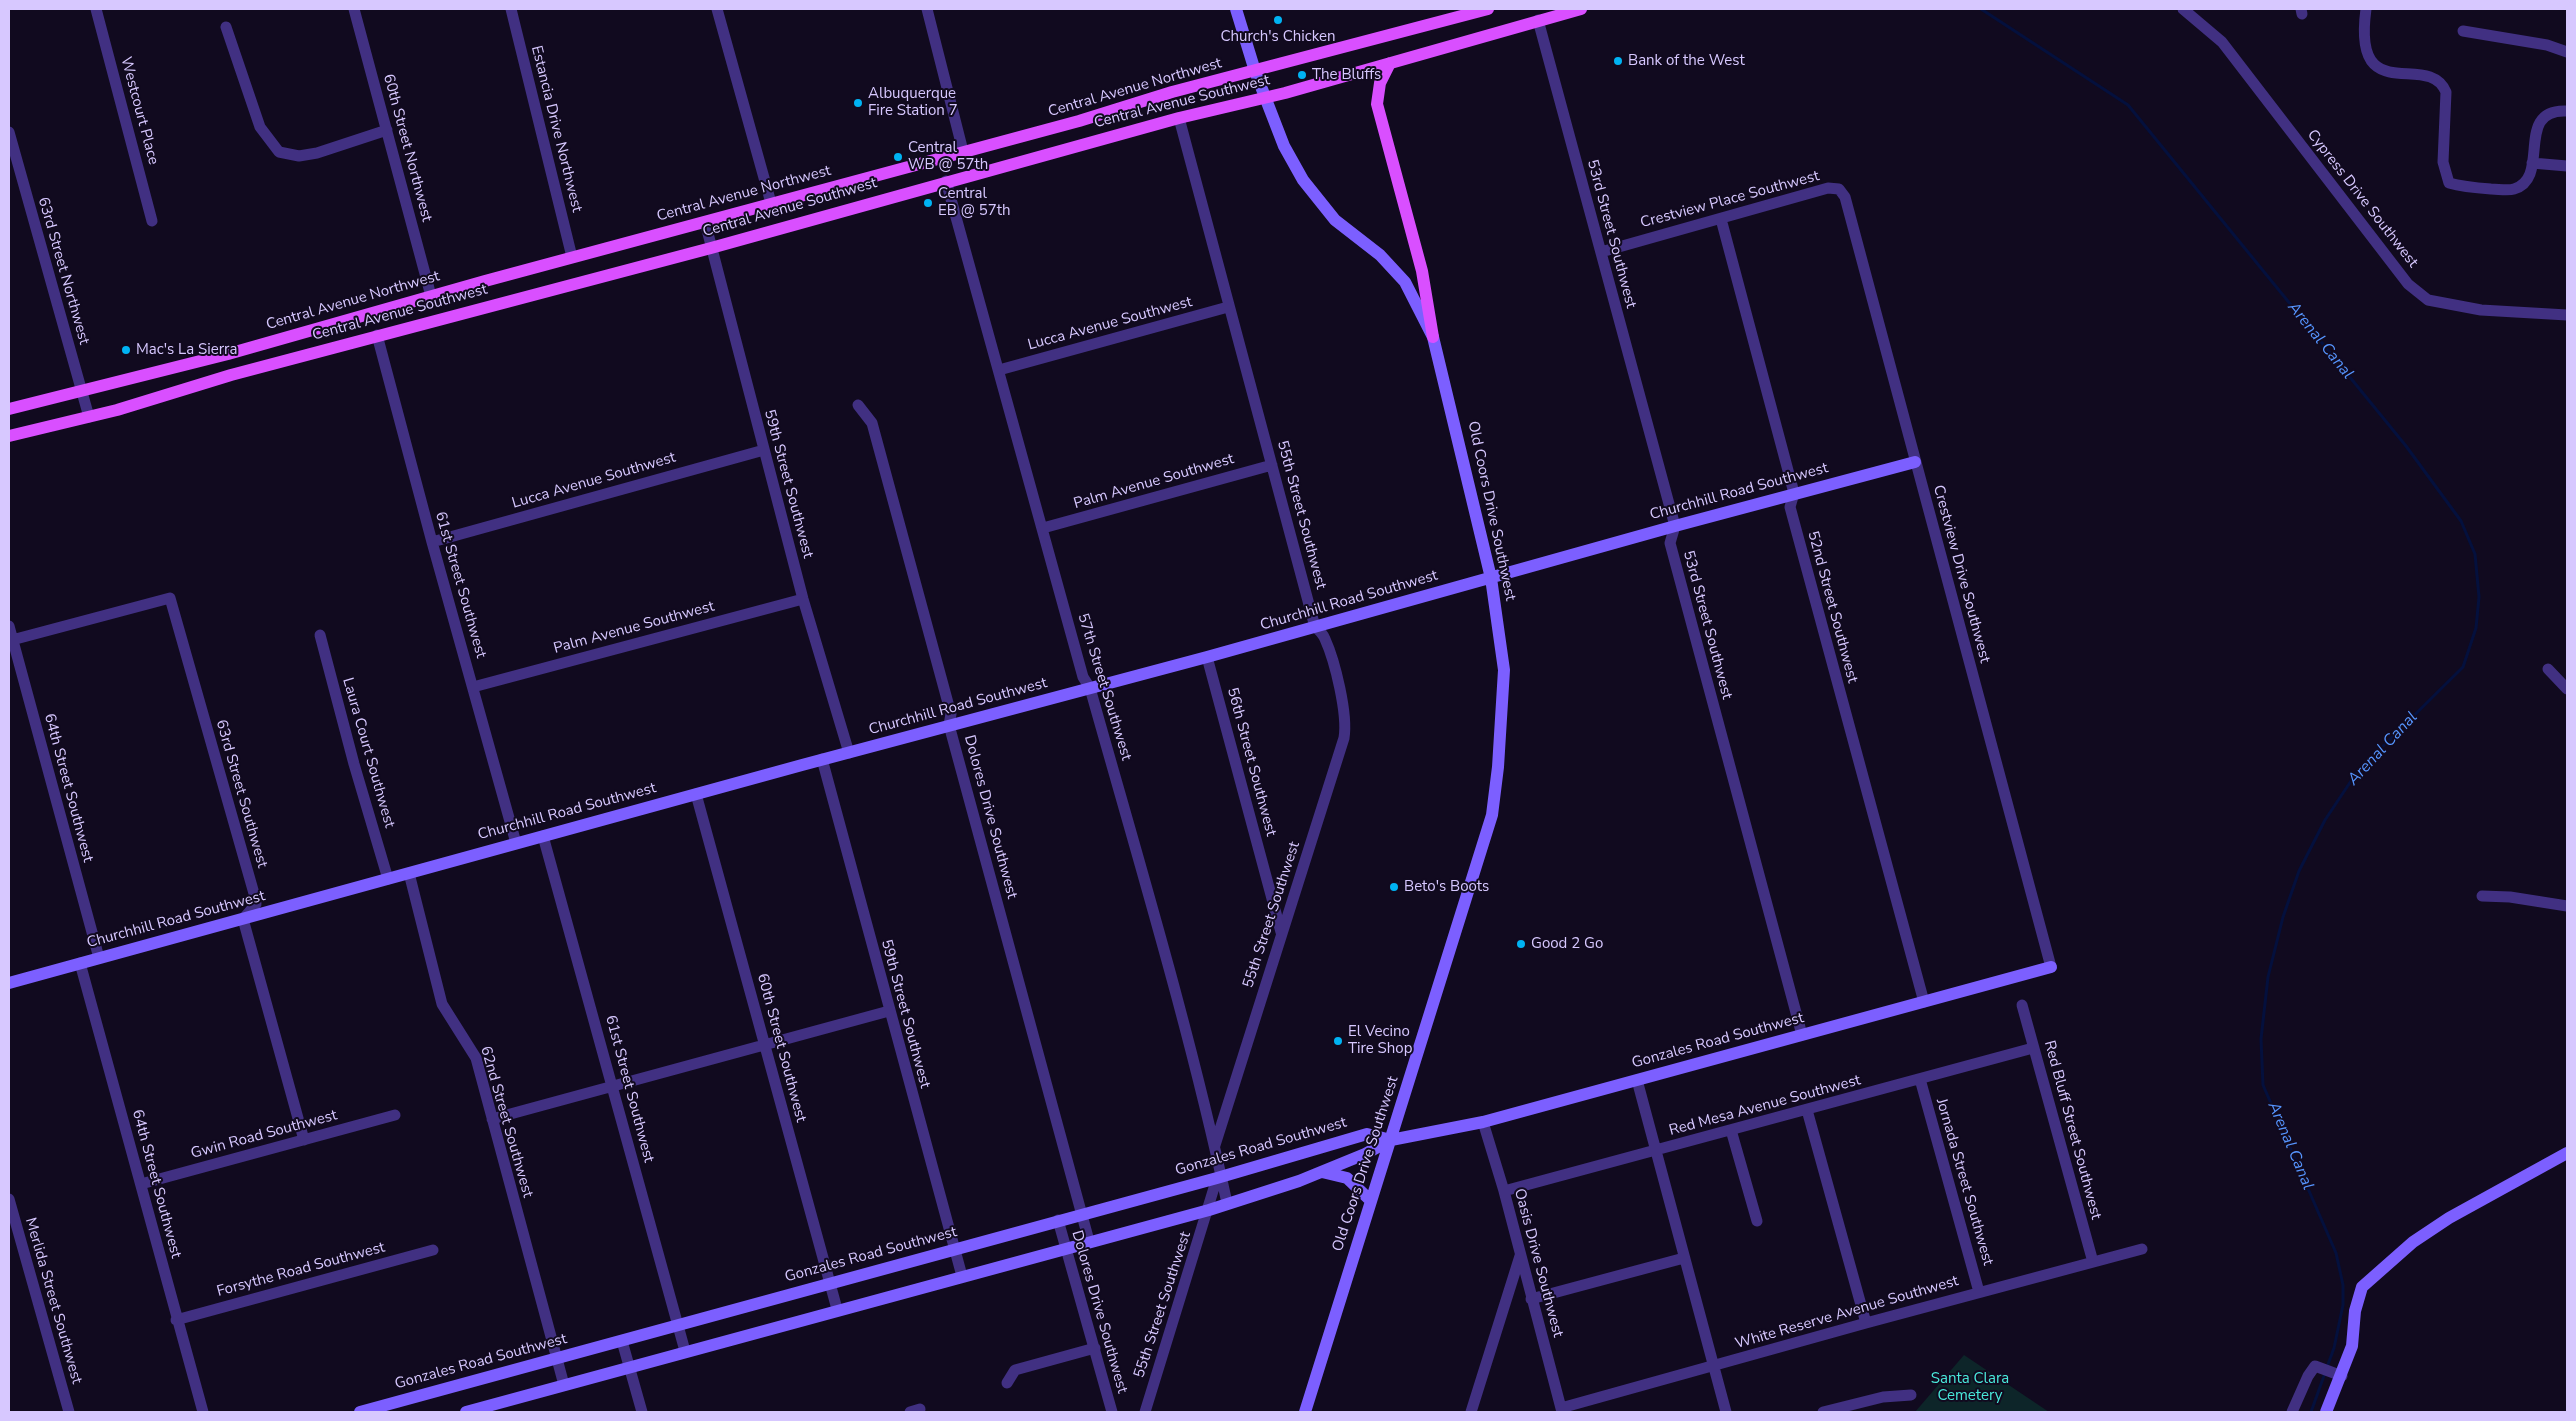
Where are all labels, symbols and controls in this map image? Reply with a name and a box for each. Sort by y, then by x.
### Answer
marker: Church's Chicken [1272,14,1284,26]
place label: Church's Chicken [1220,28,1336,46]
street label: Estancia Drive Northwest [527,44,585,214]
place label: Bank of the West [1628,52,1745,70]
street label: Westcourt Place [116,55,162,167]
street label: Central Avenue Northwest [1046,55,1224,121]
marker: Bank of the West [1612,55,1624,67]
place label: The Bluffs [1312,66,1381,84]
marker: The Bluffs [1296,69,1308,81]
street label: Central Avenue Southwest [1092,71,1272,133]
street label: 60th Street Northwest [379,72,435,224]
place label: Albuquerque Fire Station 7 [868,85,958,120]
marker: Albuquerque Fire Station 7 [852,97,864,109]
street label: Cypress Drive Southwest [2303,127,2421,271]
place label: Central WB @ 57th [908,139,988,174]
marker: Central WB @ 57th [892,151,904,163]
street label: 53rd Street Southwest [1582,158,1640,310]
street label: Central Avenue Northwest [655,162,833,226]
street label: Crestview Place Southwest [1639,167,1821,233]
street label: Central Avenue Southwest [701,174,879,242]
place label: Central EB @ 57th [938,185,1011,220]
street label: 63rd Street Northwest [33,195,93,347]
marker: Central EB @ 57th [922,197,934,209]
street label: Central Avenue Northwest [264,268,442,334]
street label: Central Avenue Southwest [311,281,489,345]
street label: Lucca Avenue Southwest [1026,293,1194,355]
water label: Arenal Canal [2283,299,2357,383]
place label: Mac's La Sierra [136,341,237,359]
marker: Mac's La Sierra [120,344,132,356]
street label: 59th Street Southwest [760,408,816,560]
street label: Old Coors Drive Southwest [1463,420,1519,602]
street label: 55th Street Southwest [1273,439,1329,591]
street label: Lucca Avenue Southwest [510,449,678,513]
street label: Palm Avenue Southwest [1072,451,1236,513]
street label: Churchhill Road Southwest [1648,460,1830,524]
street label: Crestview Drive Southwest [1929,483,1993,665]
street label: 61st Street Southwest [430,510,490,660]
street label: 52nd Street Southwest [1803,529,1861,685]
street label: 53rd Street Southwest [1678,549,1736,701]
street label: Churchhill Road Southwest [1258,567,1440,635]
street label: Palm Avenue Southwest [552,598,716,658]
street label: 57th Street Southwest [1073,611,1135,763]
street label: Churchhill Road Southwest [867,675,1049,739]
street label: Laura Court Southwest [338,676,398,830]
street label: 56th Street Southwest [1223,686,1279,838]
water label: Arenal Canal [2344,708,2422,790]
street label: 64th Street Southwest [40,712,96,864]
street label: 63rd Street Southwest [211,718,271,870]
street label: Dolores Drive Southwest [960,733,1020,901]
street label: Churchhill Road Southwest [476,780,658,844]
street label: 55th Street Southwest [1240,839,1304,991]
place label: Beto's Boots [1404,878,1489,896]
marker: Beto's Boots [1388,881,1400,893]
street label: Churchhill Road Southwest [85,888,267,952]
place label: Good 2 Go [1531,935,1603,953]
street label: 59th Street Southwest [877,938,933,1090]
marker: Good 2 Go [1515,938,1527,950]
street label: 60th Street Southwest [753,972,809,1124]
street label: Gonzales Road Southwest [1630,1009,1806,1073]
street label: 61st Street Southwest [601,1013,657,1165]
place label: El Vecino Tire Shop [1348,1023,1412,1058]
marker: El Vecino Tire Shop [1332,1035,1344,1047]
street label: Red Bluff Street Southwest [2039,1039,2105,1221]
street label: 62nd Street Southwest [476,1044,536,1200]
street label: Red Mesa Avenue Southwest [1667,1072,1863,1140]
street label: Old Coors Drive Southwest [1329,1074,1403,1254]
street label: Jornada Street Southwest [1932,1096,1996,1268]
water label: Arenal Canal [2263,1099,2317,1193]
street label: Gwin Road Southwest [189,1107,339,1163]
street label: 64th Street Southwest [128,1108,184,1260]
street label: Gonzales Road Southwest [1173,1114,1349,1180]
street label: Oasis Drive Southwest [1509,1187,1567,1339]
street label: Merlida Street Southwest [21,1216,85,1386]
street label: Gonzales Road Southwest [783,1223,959,1287]
street label: Dolores Drive Southwest [1067,1229,1131,1395]
street label: 55th Street Southwest [1131,1229,1195,1381]
street label: Forsythe Road Southwest [215,1239,387,1301]
street label: White Reserve Avenue Southwest [1733,1272,1961,1354]
street label: Gonzales Road Southwest [393,1330,569,1394]
park label: Santa Clara Cemetery [1931,1370,2009,1405]

